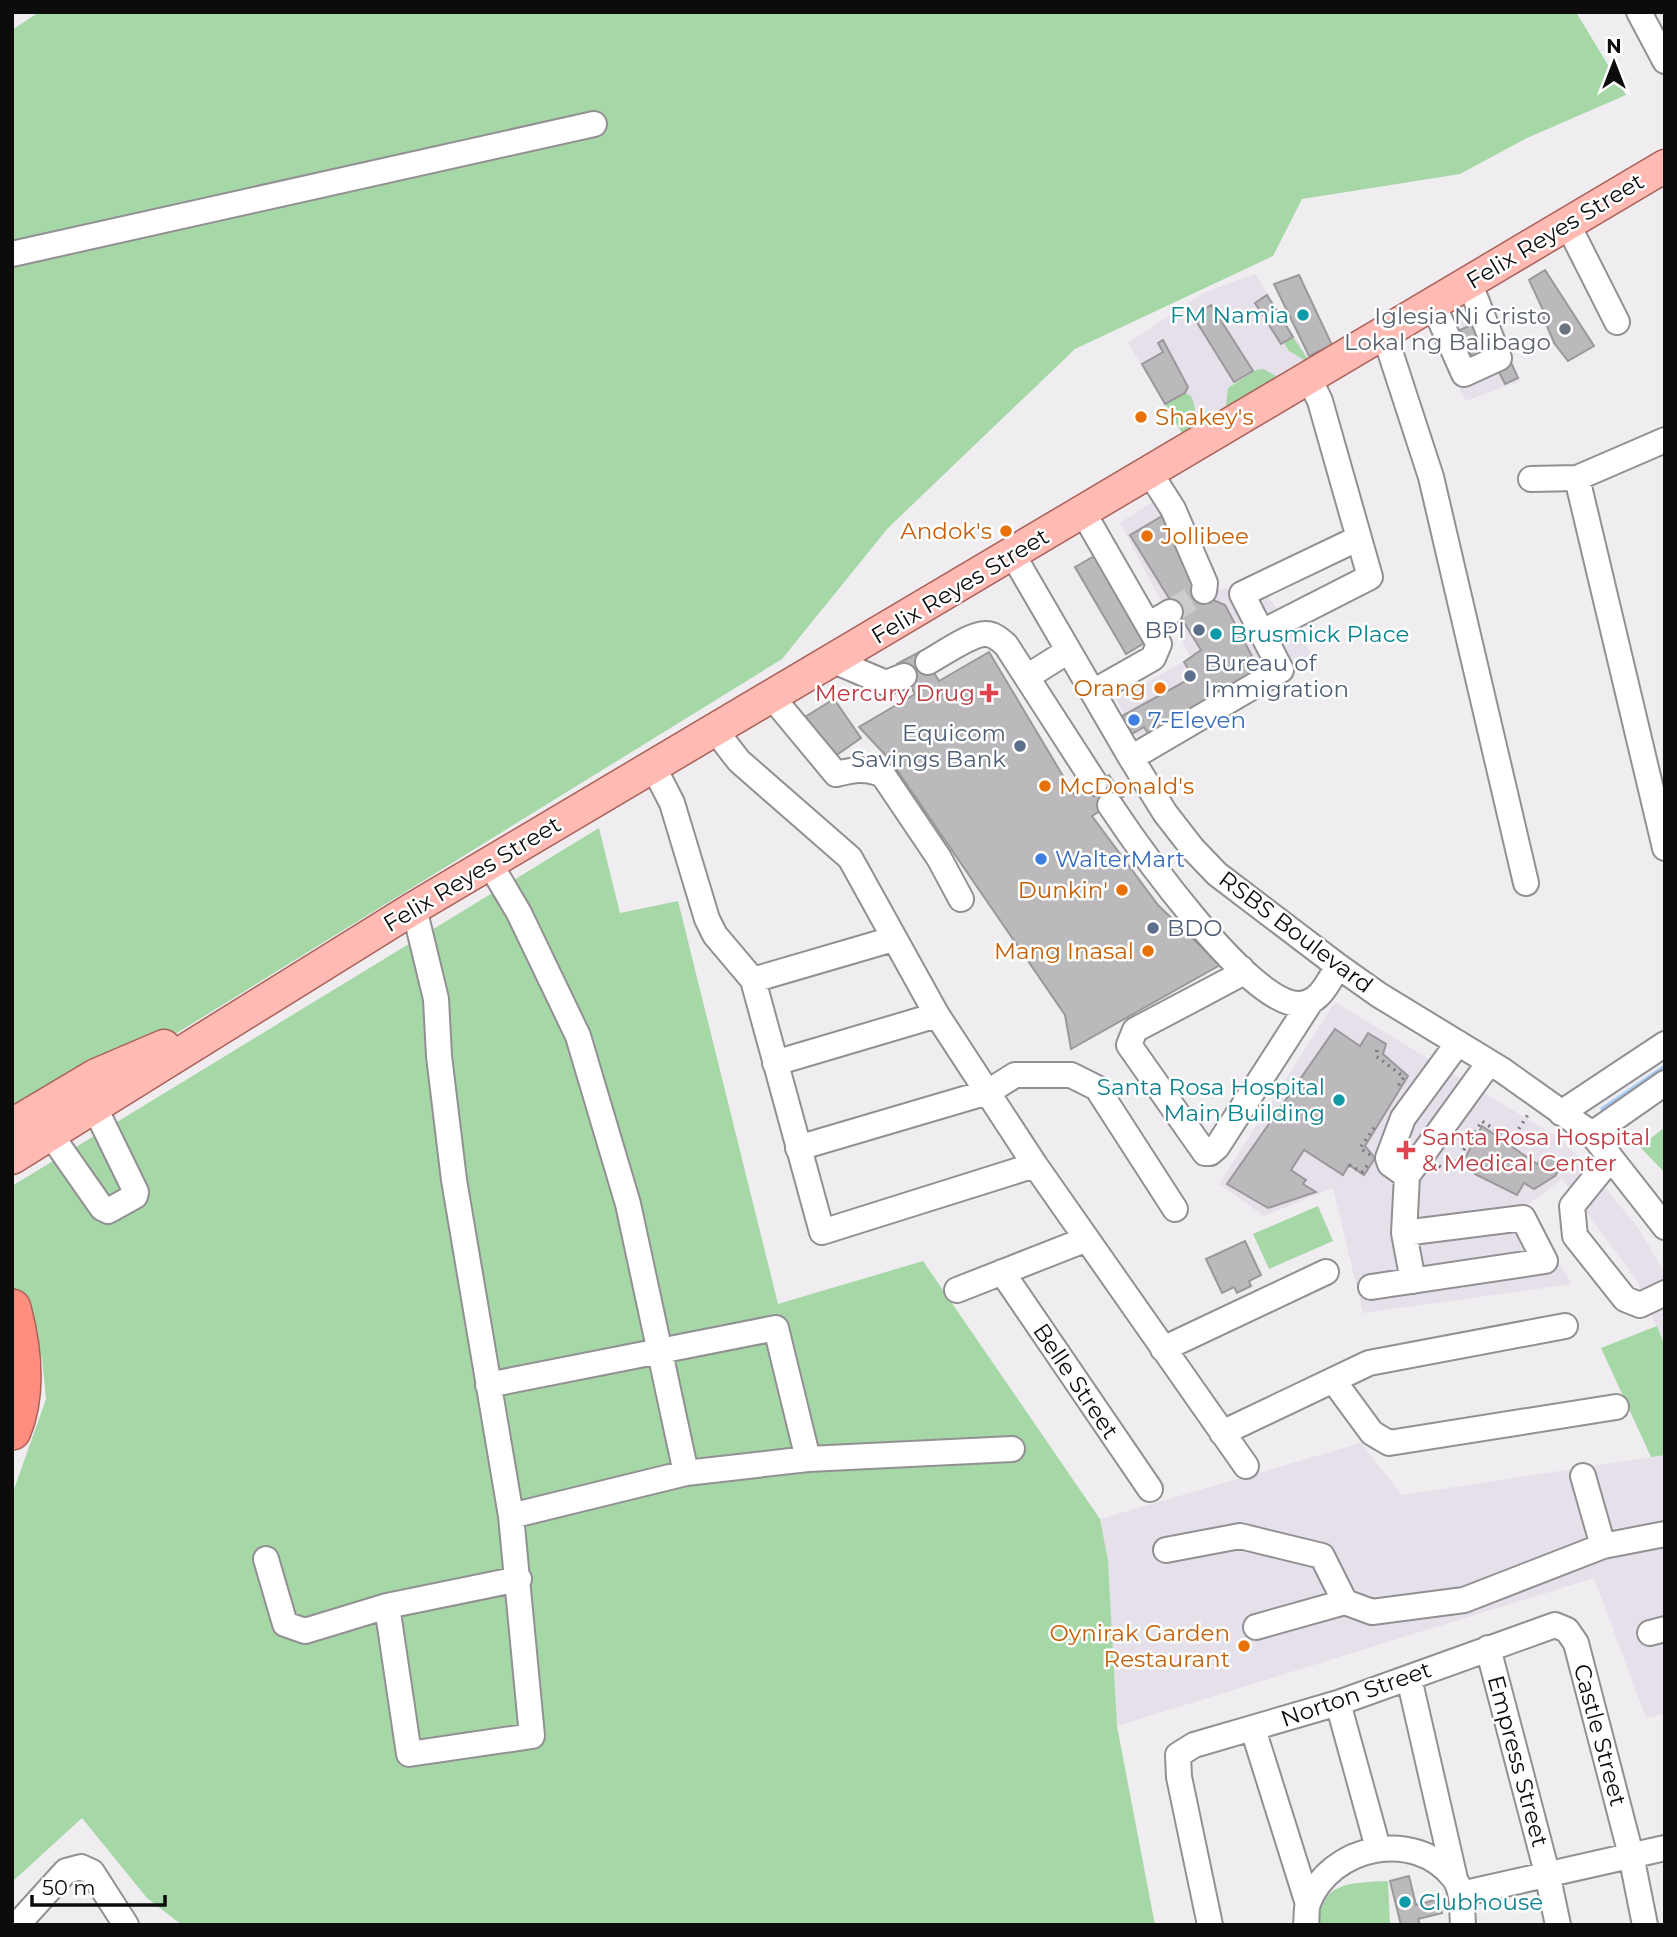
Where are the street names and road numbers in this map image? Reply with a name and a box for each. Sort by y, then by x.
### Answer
street label: Felix Reyes Street [1461,167,1649,295]
street label: Felix Reyes Street [866,522,1054,650]
street label: Felix Reyes Street [378,810,566,938]
street label: RSBS Boulevard [1214,865,1378,999]
street label: Belle Street [1027,1318,1125,1444]
street label: Norton Street [1277,1655,1435,1733]
street label: Castle Street [1568,1661,1632,1809]
street label: Empress Street [1482,1672,1554,1850]

